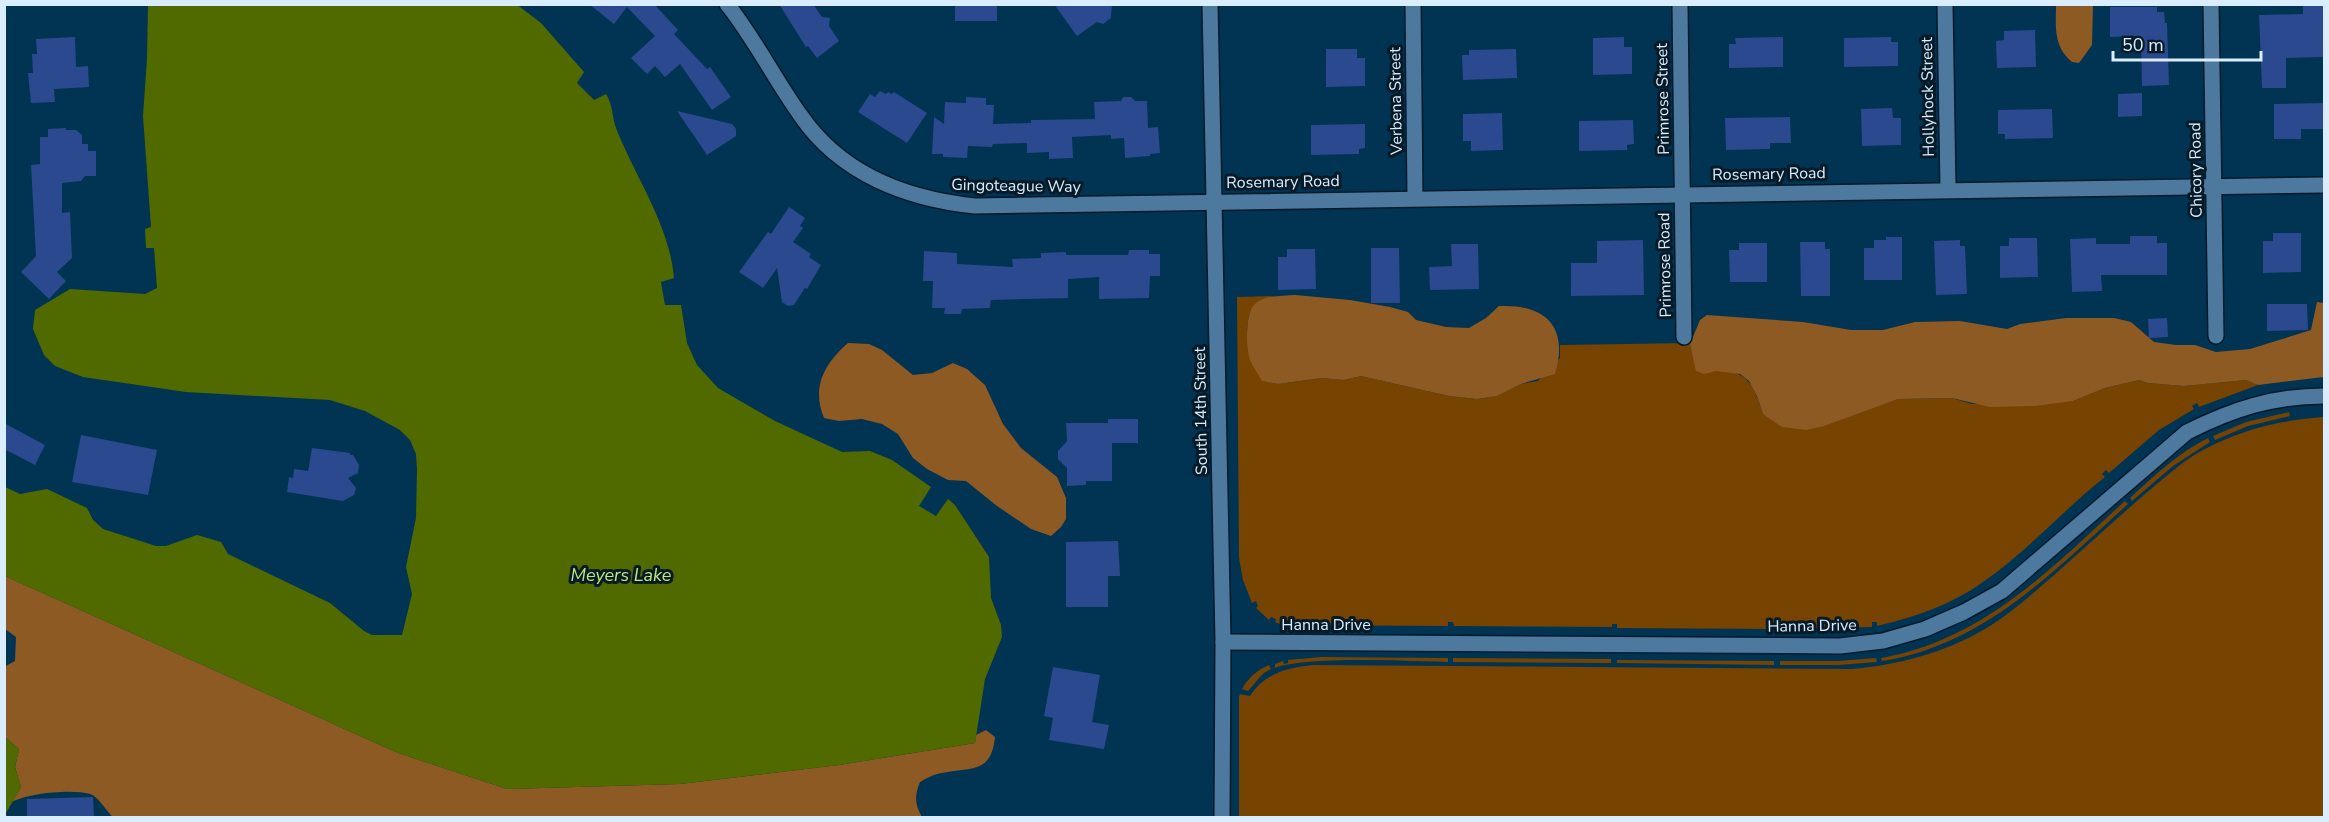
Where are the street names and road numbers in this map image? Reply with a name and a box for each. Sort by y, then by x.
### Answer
street label: Hollyhock Street [1916,37,1940,157]
street label: Primrose Street [1651,43,1675,155]
street label: Verbena Street [1384,47,1408,156]
street label: Chicory Road [2184,122,2208,218]
street label: Rosemary Road [1712,162,1826,186]
street label: Rosemary Road [1226,170,1340,194]
street label: Gingoteague Way [951,174,1082,198]
street label: Primrose Road [1653,212,1677,318]
street label: South 14th Street [1189,346,1213,475]
street label: Hanna Drive [1281,614,1371,636]
street label: Hanna Drive [1767,614,1857,638]

